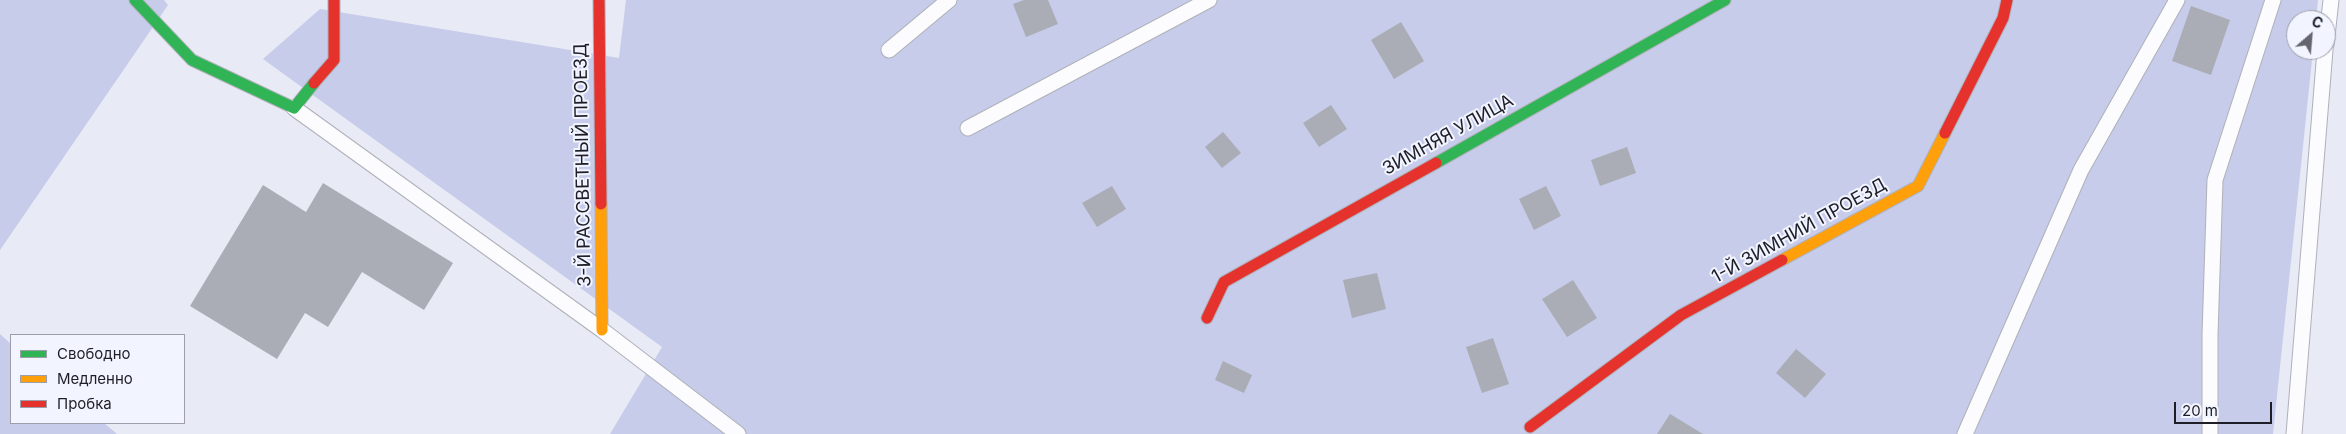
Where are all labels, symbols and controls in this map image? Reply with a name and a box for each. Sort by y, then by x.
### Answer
north arrow [2286,10,2336,60]
text: С [2309,12,2326,32]
street label: 3-Й РАССВЕТНЫЙ ПРОЕЗД [570,43,596,287]
street label: ЗИМНЯЯ УЛИЦА [1379,90,1517,180]
street label: 1-Й ЗИМНИЙ ПРОЕЗД [1708,174,1890,288]
legend [10,334,185,424]
text: Свободно [57,344,131,363]
text: Медленно [57,369,133,388]
scale bar [2176,392,2274,424]
text: Пробка [57,394,112,413]
text: 20 m [2182,401,2218,420]

